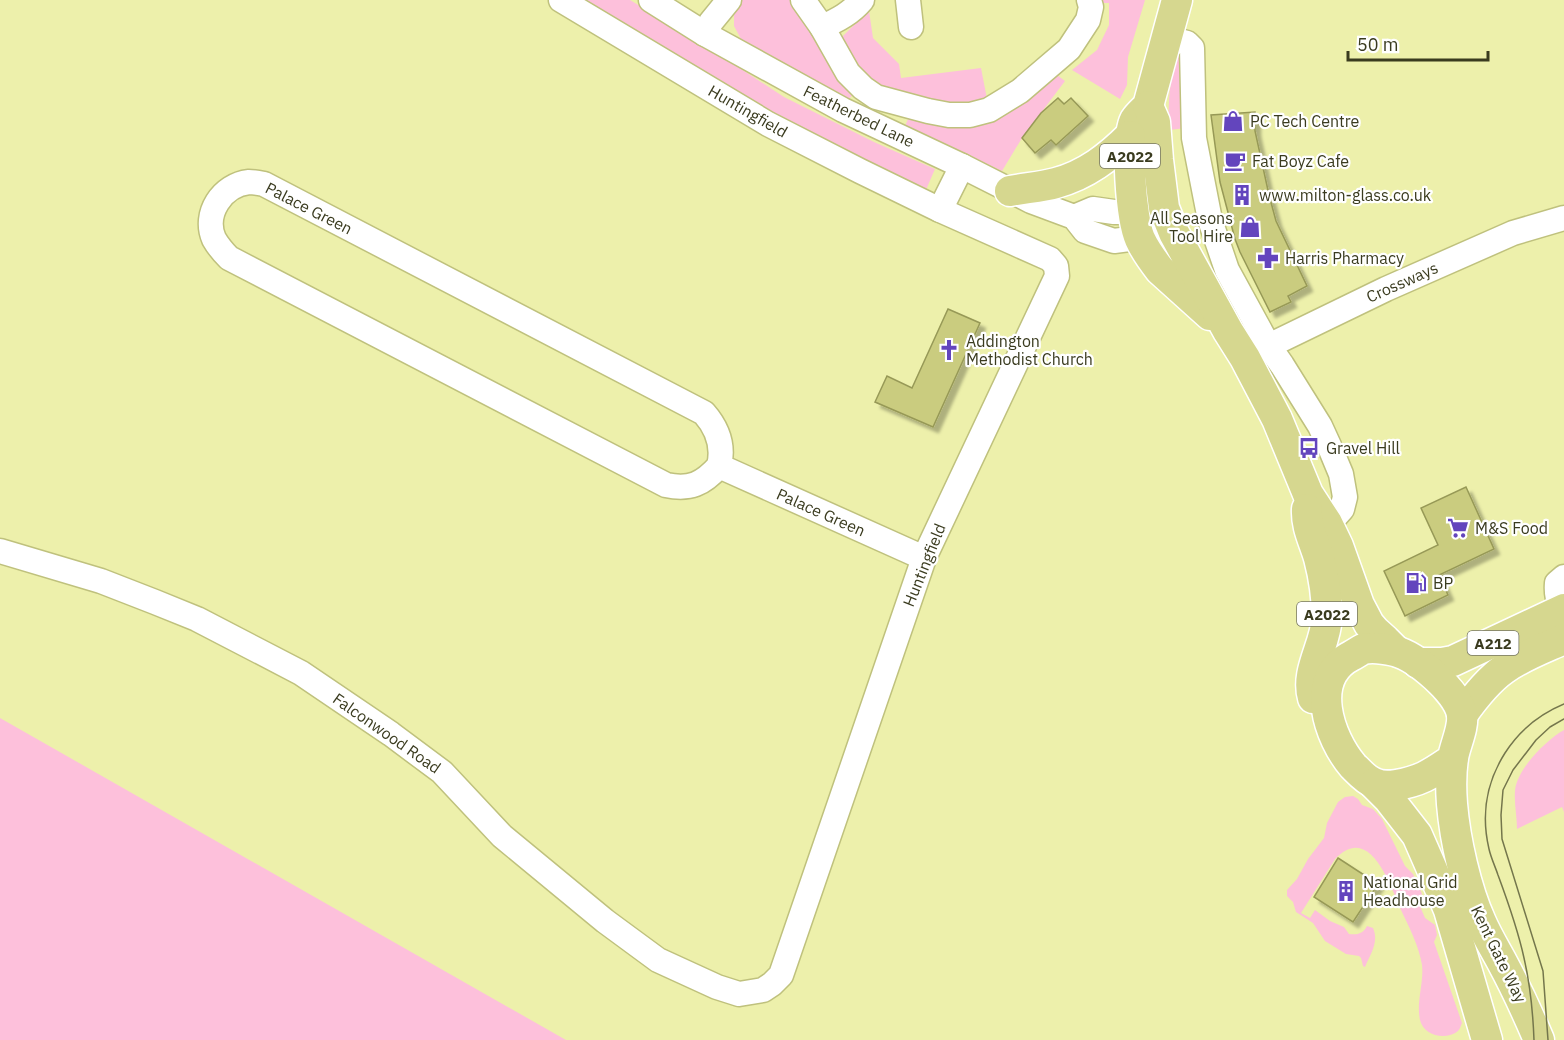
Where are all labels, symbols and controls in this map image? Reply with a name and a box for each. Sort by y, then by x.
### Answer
scale bar [1348,24,1488,62]
text: 50 m [1357,33,1399,56]
street label: Huntingfield [705,80,791,142]
street label: Featherbed Lane [800,81,918,152]
shop icon: PC Tech Centre [1221,109,1245,133]
place label: PC Tech Centre [1250,111,1359,131]
road number: A2022 [1100,144,1160,168]
cafe icon: Fat Boyz Cafe [1223,149,1247,173]
place label: Fat Boyz Cafe [1252,151,1349,171]
street label: Palace Green [262,178,356,238]
building icon: www.milton-glass.co.uk [1230,183,1254,207]
place label: www.milton-glass.co.uk [1259,185,1432,205]
place label: All Seasons Tool Hire [1150,208,1233,246]
shop icon: All Seasons Tool Hire [1238,215,1262,239]
pharmacy icon: Harris Pharmacy [1256,246,1280,270]
place label: Harris Pharmacy [1285,248,1404,268]
street label: Crossways [1363,257,1441,307]
place label: Addington Methodist Church [966,331,1093,369]
church icon: Addington Methodist Church [937,338,961,362]
bus stop icon: Gravel Hill [1297,436,1321,460]
place label: Gravel Hill [1326,438,1400,458]
street label: Palace Green [774,484,868,540]
supermarket icon: M&S Food [1446,516,1470,540]
place label: M&S Food [1475,518,1548,538]
street label: Huntingfield [898,520,950,610]
fuel station icon: BP [1404,571,1428,595]
place label: BP [1433,573,1453,593]
road number: A2022 [1297,602,1357,626]
road number: A212 [1468,631,1518,655]
street label: Falconwood Road [329,688,445,778]
place label: National Grid Headhouse [1363,872,1457,910]
building icon: National Grid Headhouse [1334,879,1358,903]
street label: Kent Gate Way [1467,902,1531,1006]

